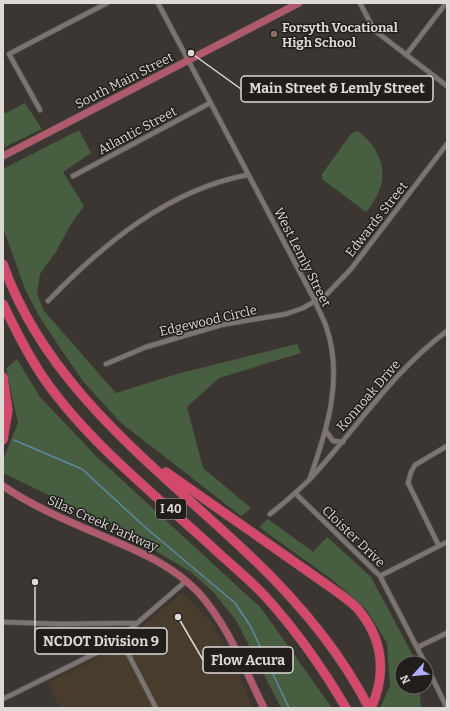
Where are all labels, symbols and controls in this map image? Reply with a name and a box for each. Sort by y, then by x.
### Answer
place label: Forsyth Vocational High School [282,20,398,50]
marker: Forsyth Vocational High School [269,29,279,39]
street label: South Main Street [73,49,176,112]
callout: Main Street & Lemly Street [241,76,433,102]
text: Main Street & Lemly Street [249,80,425,97]
street label: Atlantic Street [95,103,179,157]
street label: Edwards Street [342,179,411,260]
street label: West Lemly Street [271,205,334,310]
street label: Edgewood Circle [158,302,258,339]
street label: Konnoak Drive [333,357,403,434]
street label: Silas Creek Parkway [45,492,160,555]
road number: I 40 [156,499,186,519]
street label: Cloister Drive [319,503,388,570]
callout: NCDOT Division 9 [35,628,167,654]
text: NCDOT Division 9 [43,633,159,650]
callout: Flow Acura [203,647,293,673]
text: Flow Acura [211,652,285,669]
north arrow [394,655,434,695]
text: N [398,672,413,686]

